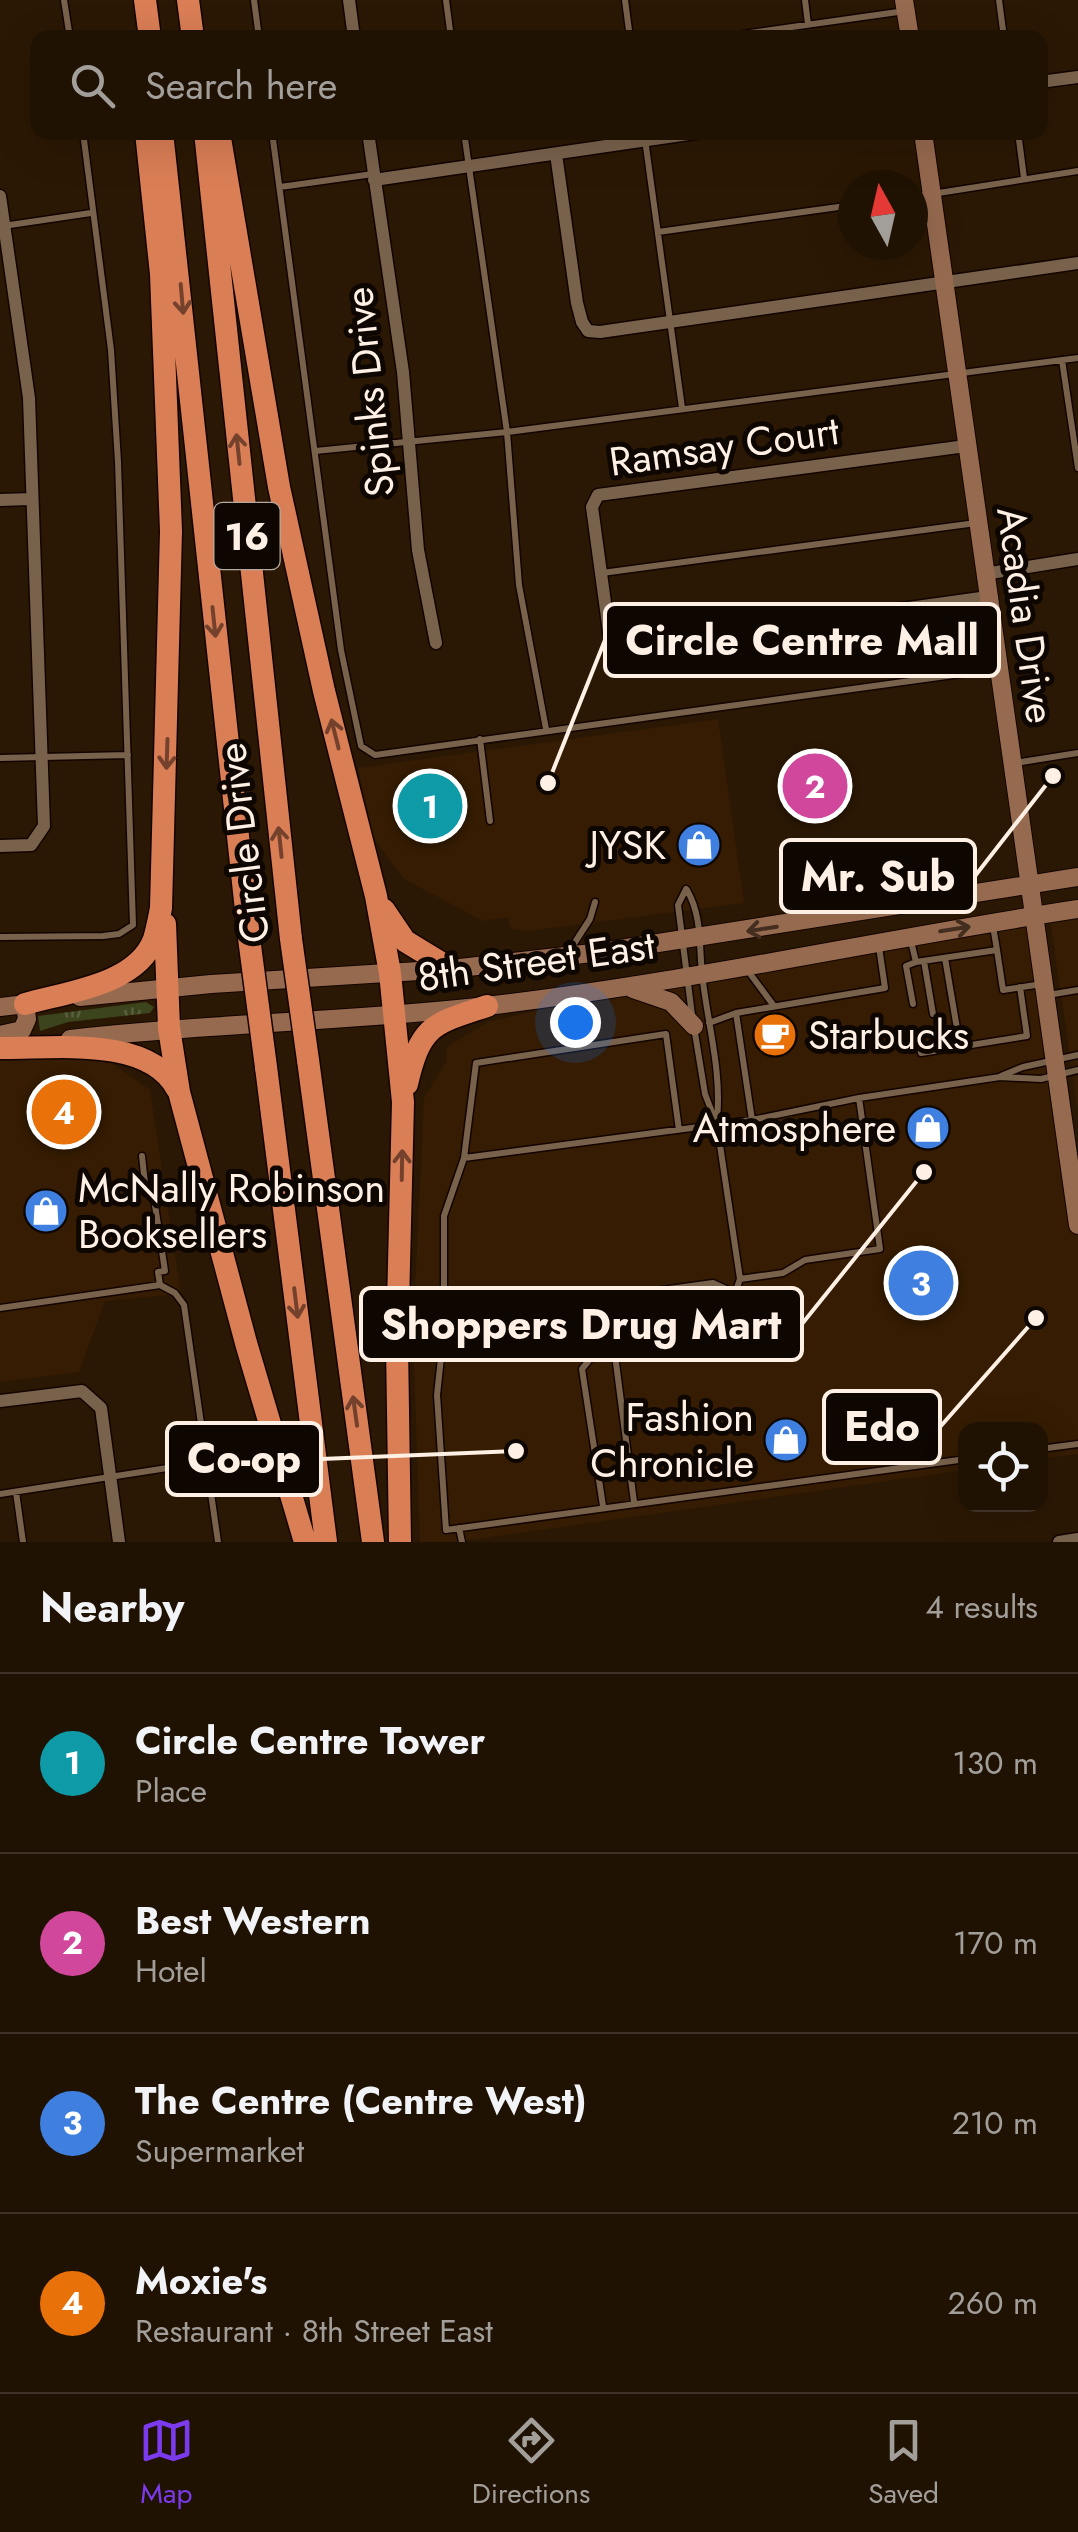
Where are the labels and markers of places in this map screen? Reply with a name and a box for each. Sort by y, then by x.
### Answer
callout: Circle Centre Mall [605,604,999,676]
pin: 2 [782,748,848,824]
pin: 1 [398,768,462,844]
place label: JYSK [584,816,666,874]
shop icon: JYSK [676,822,722,868]
callout: Mr. Sub [781,840,975,912]
place label: Starbucks [808,1006,969,1064]
cafe icon: Starbucks [752,1012,798,1058]
pin: 4 [32,1074,96,1150]
place label: Atmosphere [693,1099,896,1157]
shop icon: Atmosphere [905,1105,951,1151]
place label: McNally Robinson Booksellers [78,1159,385,1263]
shop icon: McNally Robinson Booksellers [23,1188,69,1234]
pin: 3 [888,1246,954,1320]
callout: Shoppers Drug Mart [361,1288,802,1360]
place label: Fashion Chronicle [590,1388,754,1492]
callout: Edo [824,1391,940,1463]
shop icon: Fashion Chronicle [763,1417,809,1463]
callout: Co-op [167,1423,321,1495]

